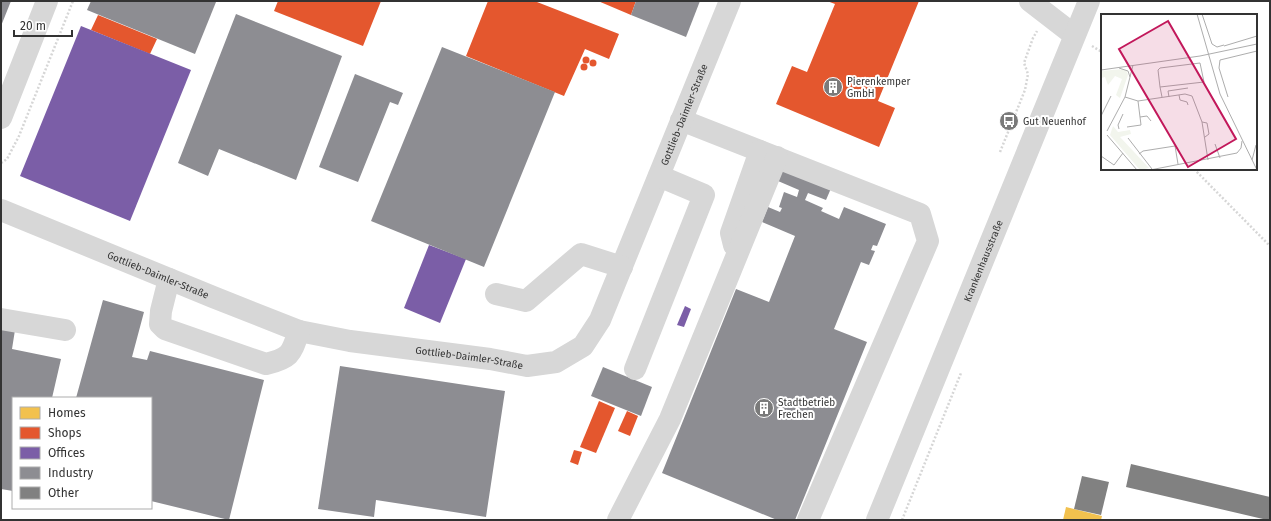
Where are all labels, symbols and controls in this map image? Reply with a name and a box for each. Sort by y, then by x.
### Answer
scale bar [14,12,72,38]
inset map [1101,14,1257,170]
text: 20 m [20,19,46,33]
street label: Gottlieb-Daimler-Straße [659,62,711,167]
building icon: Pierenkemper GmbH [822,76,844,98]
place label: Pierenkemper GmbH [847,76,910,100]
bus stop icon: Gut Neuenhof [998,110,1020,132]
place label: Gut Neuenhof [1023,116,1087,128]
street label: Krankenhausstraße [962,218,1006,304]
street label: Gottlieb-Daimler-Straße [105,249,210,302]
street label: Gottlieb-Daimler-Straße [415,344,524,372]
legend [12,397,152,509]
building icon: Stadtbetrieb Frechen [753,397,775,419]
place label: Stadtbetrieb Frechen [778,397,835,421]
text: Homes [48,406,86,420]
text: Shops [48,426,82,440]
text: Offices [48,446,85,460]
text: Industry [48,466,93,480]
text: Other [48,486,79,500]

